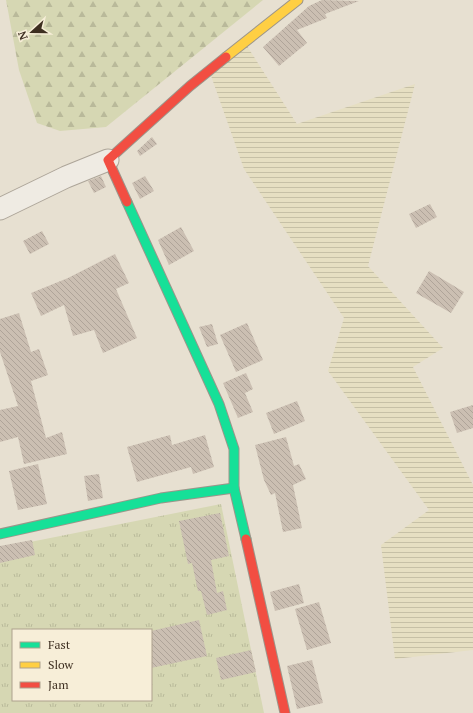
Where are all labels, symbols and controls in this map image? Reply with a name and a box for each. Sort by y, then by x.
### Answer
north arrow [12,12,52,52]
text: N [14,29,31,42]
legend [12,629,152,701]
text: Fast [48,637,71,652]
text: Slow [48,657,74,672]
text: Jam [48,677,69,692]

